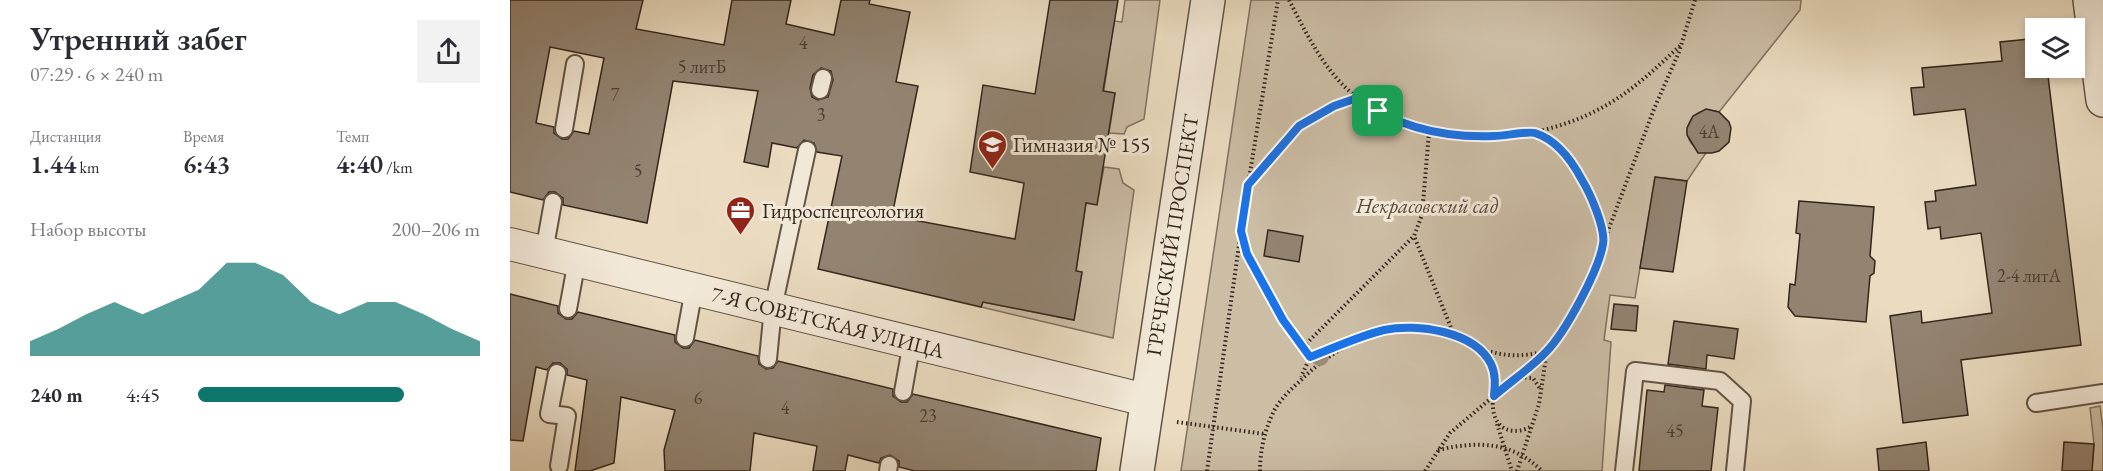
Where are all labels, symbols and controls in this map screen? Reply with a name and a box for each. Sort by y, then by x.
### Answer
text: Утренний забег [30,17,247,60]
map controls [2025,18,2085,78]
button: layers [2025,18,2085,78]
button: share [417,20,480,83]
house number: 4 [799,31,808,54]
house number: 5 литБ [678,55,726,78]
text: 07:29 · 6 × 240 m [30,61,163,87]
house number: 7 [611,83,620,106]
pin [1352,85,1403,136]
icon: arrive [1361,94,1394,127]
house number: 3 [817,103,825,126]
street label: ГРЕЧЕСКИЙ ПРОСПЕКТ [1140,111,1205,358]
house number: 4А [1698,120,1720,143]
text: Дистанция [30,126,101,147]
text: Время [183,126,224,147]
text: Темп [336,126,369,147]
school or university icon: Гимназия № 155 [976,128,1008,170]
place label: Гимназия № 155 [1013,131,1150,158]
text: 1.44 [30,147,76,181]
text: 6:43 [183,147,230,181]
text: 4:40 [336,147,383,181]
text: km [76,157,99,178]
text: /km [383,157,413,178]
house number: 5 [634,159,642,182]
park label: Некрасовский сад [1355,192,1499,219]
office icon: Гидроспецгеология [725,194,757,236]
place label: Гидроспецгеология [762,197,924,224]
text: Набор высоты [30,216,146,242]
text: 200–206 m [392,216,480,242]
house number: 2-4 литА [1997,264,2061,287]
street label: 7-Я СОВЕТСКАЯ УЛИЦА [709,280,948,364]
text: 240 m [30,382,83,408]
text: 4:45 [126,382,160,408]
house number: 6 [694,386,703,409]
house number: 4 [781,396,790,419]
house number: 23 [919,404,937,427]
house number: 45 [1666,419,1684,442]

